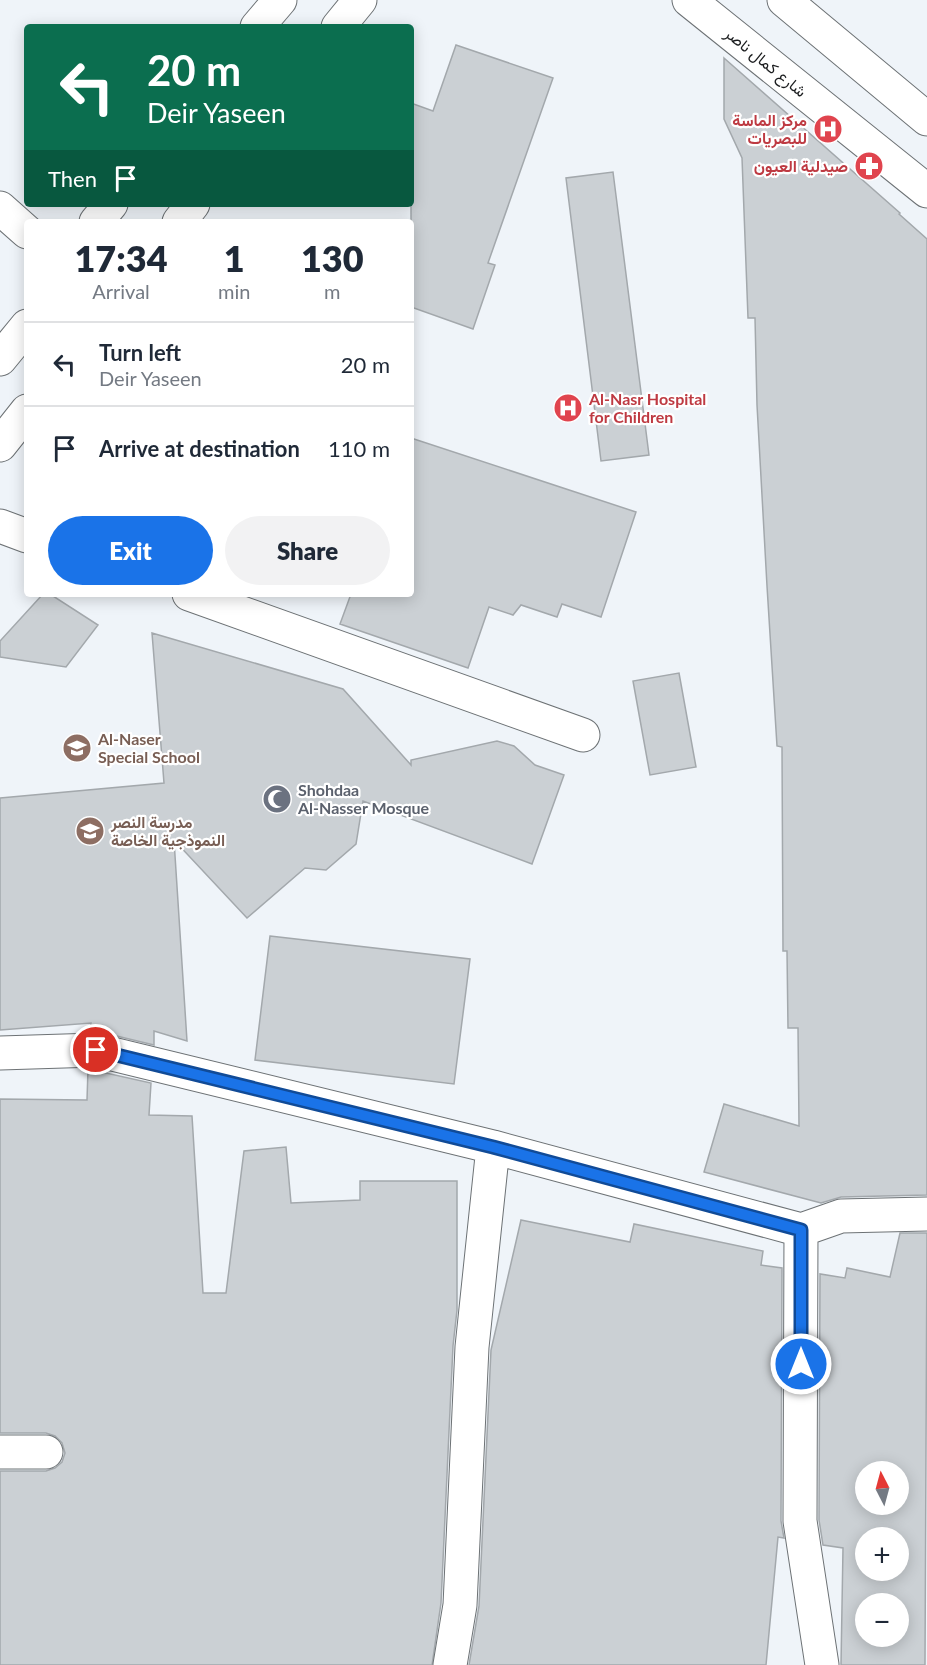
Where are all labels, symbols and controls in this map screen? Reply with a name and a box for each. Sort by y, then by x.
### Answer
street label: شارع كمال ناصر [719,22,811,103]
text: 20 m [147,45,241,95]
icon: left [48,48,126,126]
text: Deir Yaseen [147,96,286,129]
place label: مركز الماسة للبصريات [732,110,807,149]
hospital icon: مركز الماسة للبصريات [812,113,844,145]
pharmacy icon: صيدلية العيون [853,150,885,182]
place label: صيدلية العيون [754,156,848,177]
icon: arrive [109,162,142,195]
text: Then [48,165,97,192]
text: 17:34 [74,236,168,280]
text: 1 [224,236,245,280]
text: 130 [301,236,364,280]
text: Arrival [92,279,150,303]
text: min [218,279,250,303]
text: m [324,279,340,303]
text: Turn left [99,339,181,366]
icon: left [48,348,81,381]
text: 20 m [341,351,390,378]
text: Deir Yaseen [99,366,202,390]
place label: Al-Nasr Hospital for Children [588,389,706,426]
hospital icon: Al-Nasr Hospital for Children [552,392,584,424]
icon: arrive [48,432,81,465]
text: Arrive at destination [99,435,300,462]
text: 110 m [328,435,390,462]
button: Exit [48,516,213,585]
button: Share [225,516,390,585]
place label: Al-Naser Special School [97,729,200,766]
school or university icon: Al-Naser Special School [61,732,93,764]
place label: Shohdaa Al-Nasser Mosque [297,780,430,817]
mosque icon: Shohdaa Al-Nasser Mosque [261,783,293,815]
place label: مدرسة النصر النموذجية الخاصة [110,812,225,851]
school or university icon: مدرسة النصر النموذجية الخاصة [74,815,106,847]
pin [70,1024,121,1075]
icon: arrive [79,1033,112,1066]
position arrow [769,1332,833,1396]
north arrow [855,1461,909,1515]
map controls [855,1461,909,1647]
button: + [855,1527,909,1581]
button: − [855,1593,909,1647]

